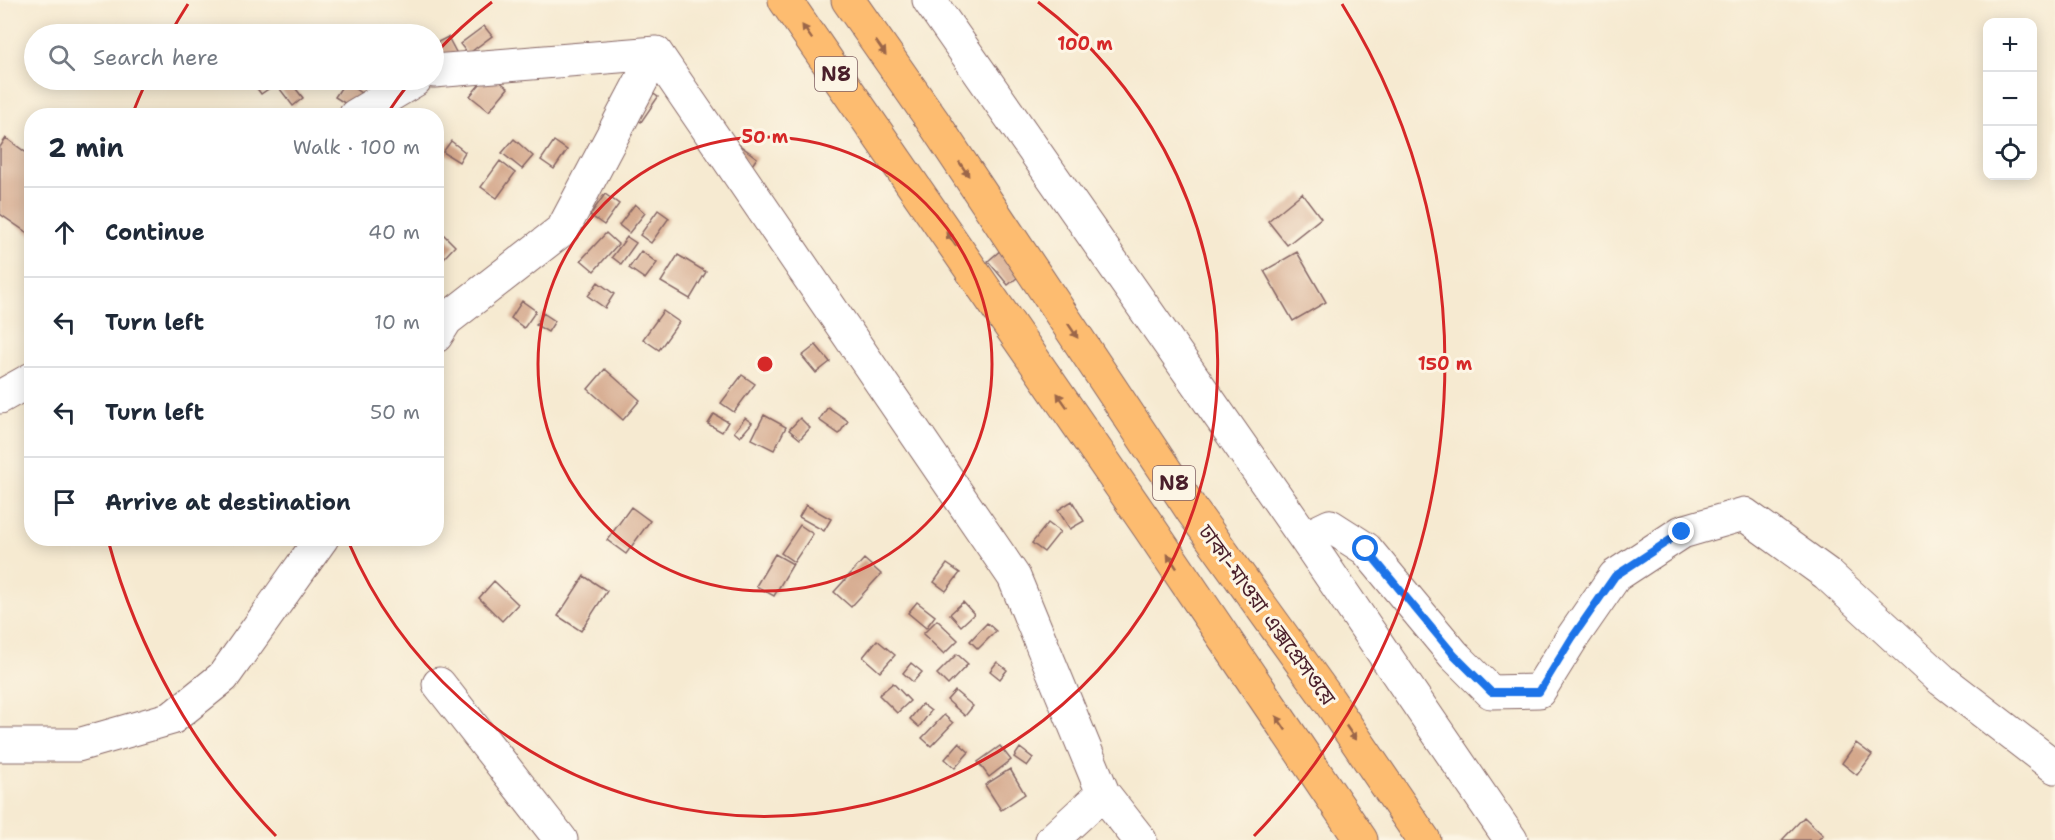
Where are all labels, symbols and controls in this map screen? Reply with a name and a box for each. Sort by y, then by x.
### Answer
map controls [1983,18,2037,180]
button: + [1983,18,2037,72]
search box [24,24,444,90]
one-way arrow [801,24,813,40]
text: 100 m [1057,32,1113,56]
one-way arrow [875,40,887,56]
icon: search [45,41,78,74]
text: Search here [93,43,219,72]
road number: N8 [815,57,857,91]
button: − [1983,72,2037,126]
text: 50 m [742,125,789,149]
button: locate [1983,126,2037,180]
text: 2 min [48,130,124,165]
text: Walk · 100 m [293,134,420,160]
one-way arrow [959,161,970,177]
icon: ahead [48,216,81,249]
text: Continue [105,218,205,247]
text: 40 m [368,219,420,245]
one-way arrow [945,232,957,248]
icon: left [48,306,81,339]
text: Turn left [105,308,204,337]
text: 10 m [374,309,420,335]
one-way arrow [1067,323,1078,339]
text: 150 m [1418,352,1473,376]
centre of rings [755,354,775,374]
one-way arrow [1056,392,1068,408]
icon: left [48,396,81,429]
text: Turn left [105,398,204,427]
text: 50 m [370,399,420,425]
road number: N8 [1153,466,1195,500]
icon: arrive [48,486,81,519]
text: Arrive at destination [105,488,351,517]
street label: ঢাকা-মাওয়া এক্সপ্রেসওয়ে [1191,518,1342,712]
route end [1668,518,1694,544]
route start [1352,535,1378,561]
one-way arrow [1166,553,1178,569]
one-way arrow [1275,714,1286,731]
one-way arrow [1345,725,1357,741]

